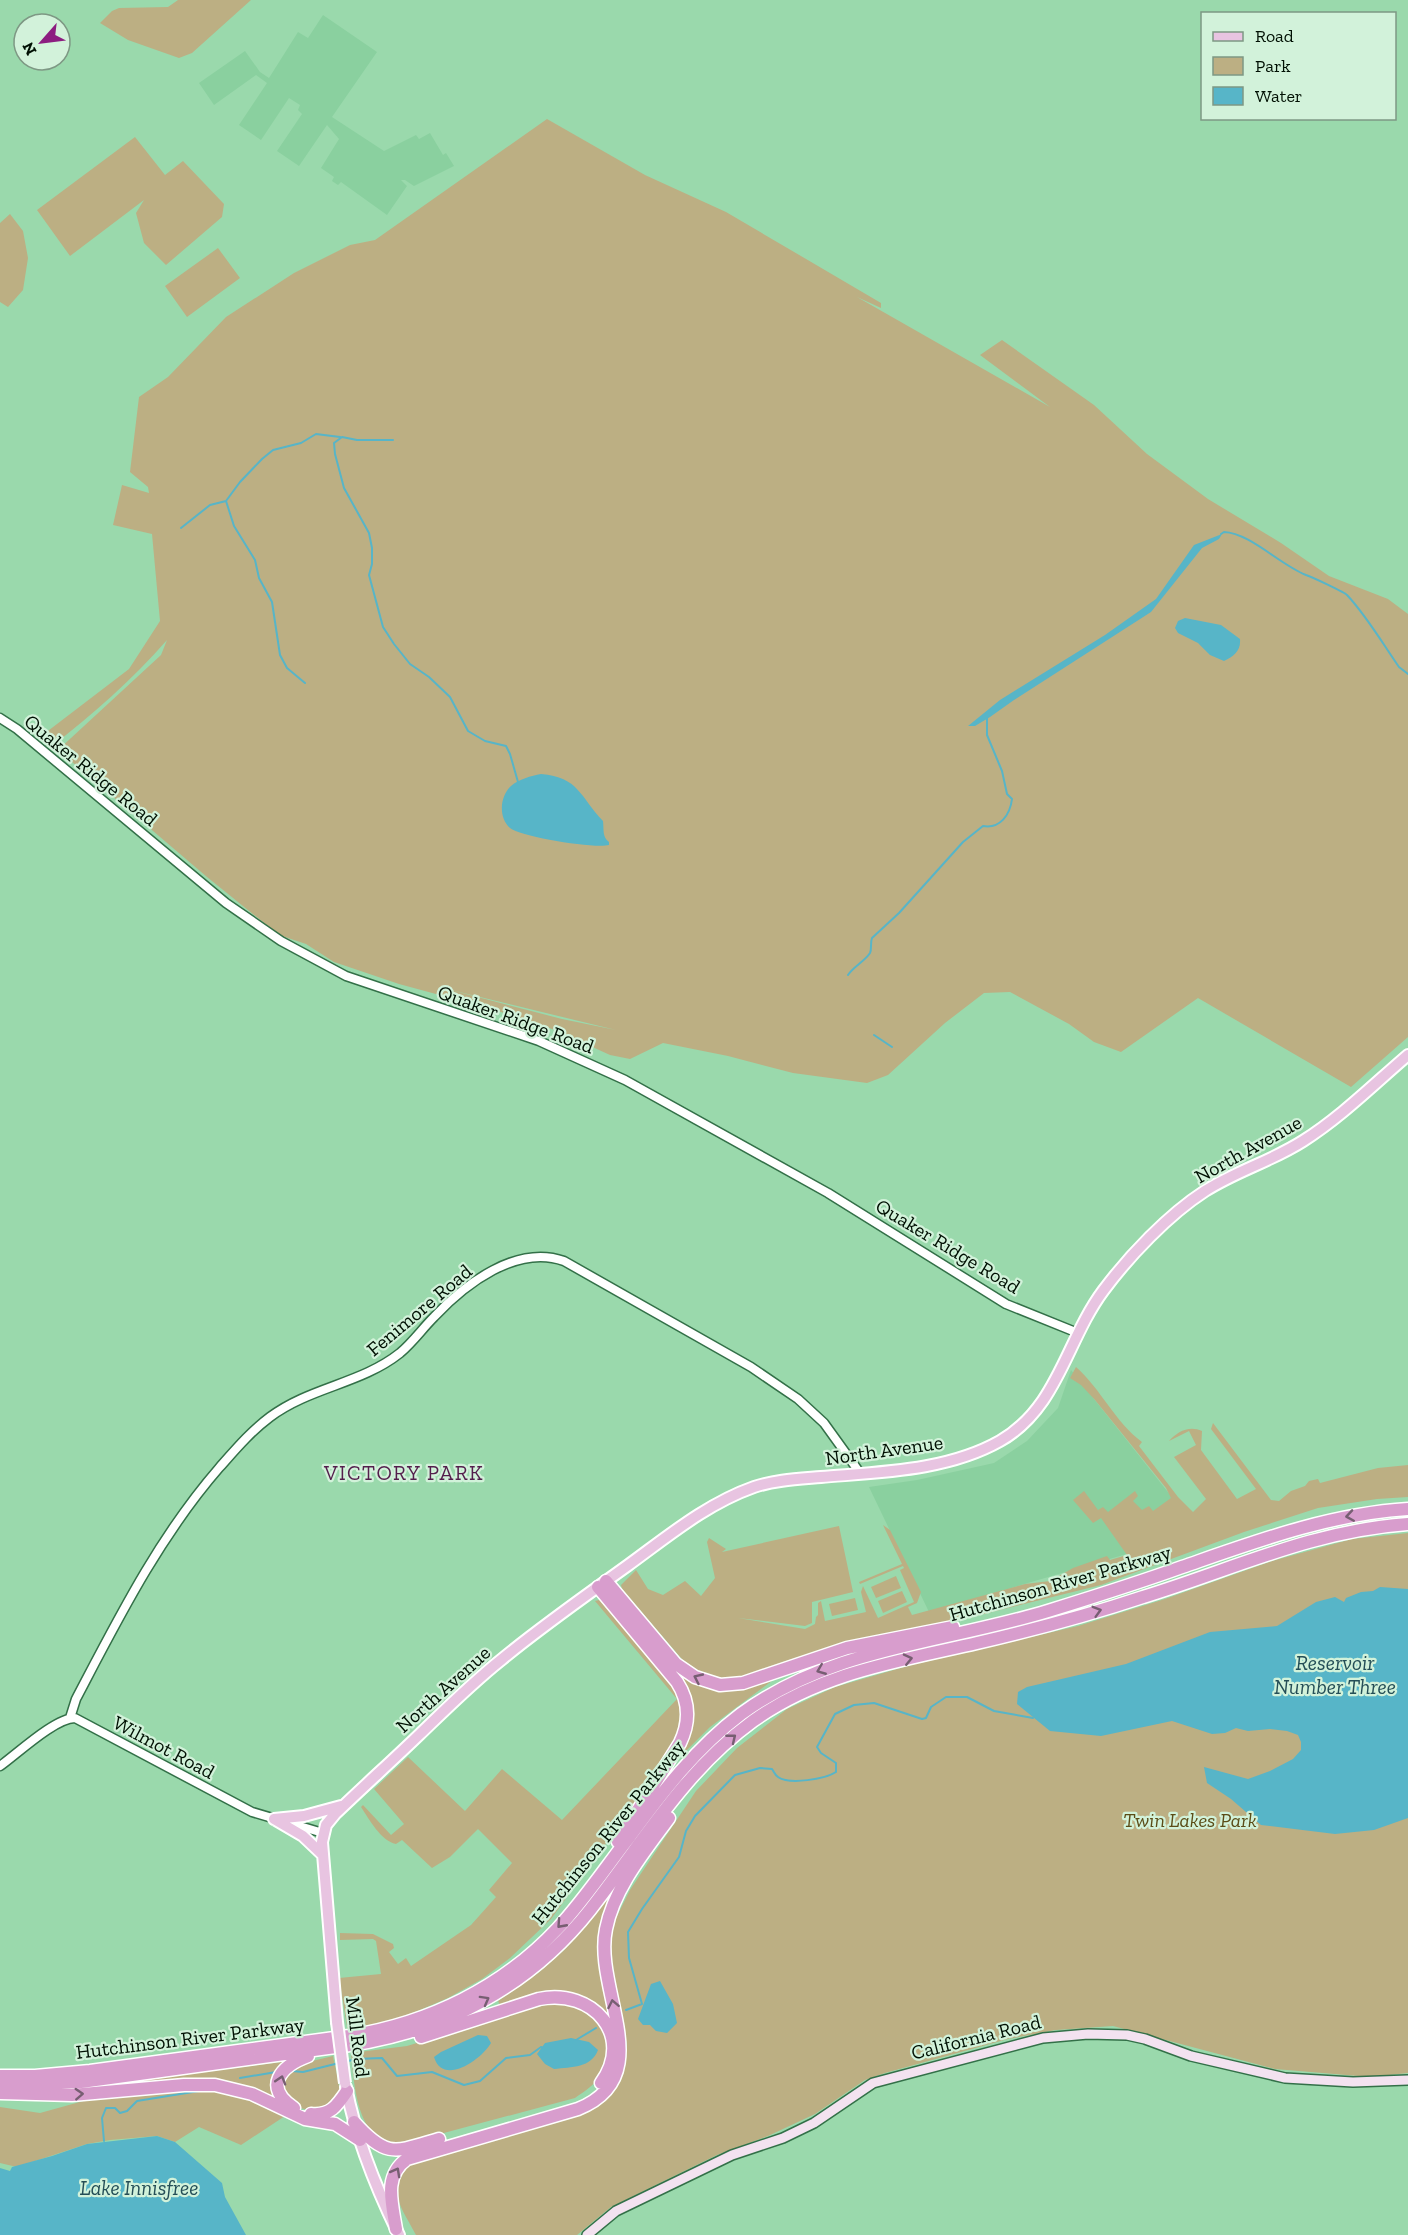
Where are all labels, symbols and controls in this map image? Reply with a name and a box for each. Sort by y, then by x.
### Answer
north arrow [12,12,72,72]
legend [1201,12,1396,120]
text: Road [1255,25,1294,47]
text: N [18,39,40,59]
text: Park [1255,55,1291,77]
text: Water [1255,85,1302,107]
street label: Quaker Ridge Road [20,709,162,831]
street label: Quaker Ridge Road [435,980,597,1058]
street label: North Avenue [1190,1110,1306,1188]
street label: Quaker Ridge Road [871,1193,1025,1299]
street label: Fenimore Road [361,1259,477,1361]
street label: North Avenue [824,1430,944,1470]
district label: VICTORY PARK [323,1460,484,1485]
one-way arrow [1345,1510,1355,1522]
street label: Hutchinson River Parkway [946,1540,1175,1626]
one-way arrow [1091,1605,1101,1618]
street label: North Avenue [391,1640,495,1738]
water label: Reservoir Number Three [1274,1650,1396,1699]
one-way arrow [902,1653,912,1666]
one-way arrow [816,1663,827,1675]
one-way arrow [694,1673,705,1685]
street label: Wilmot Road [109,1710,219,1784]
one-way arrow [725,1734,736,1745]
street label: Hutchinson River Parkway [526,1735,690,1929]
park label: Twin Lakes Park [1123,1808,1257,1832]
one-way arrow [557,1917,568,1928]
street label: Mill Road [341,1995,375,2079]
one-way arrow [479,1996,489,2007]
one-way arrow [607,1999,620,2009]
street label: California Road [909,2009,1043,2065]
street label: Hutchinson River Parkway [74,2012,306,2064]
one-way arrow [274,2075,286,2085]
one-way arrow [75,2088,84,2101]
one-way arrow [389,2168,400,2178]
water label: Lake Innisfree [80,2175,198,2200]

